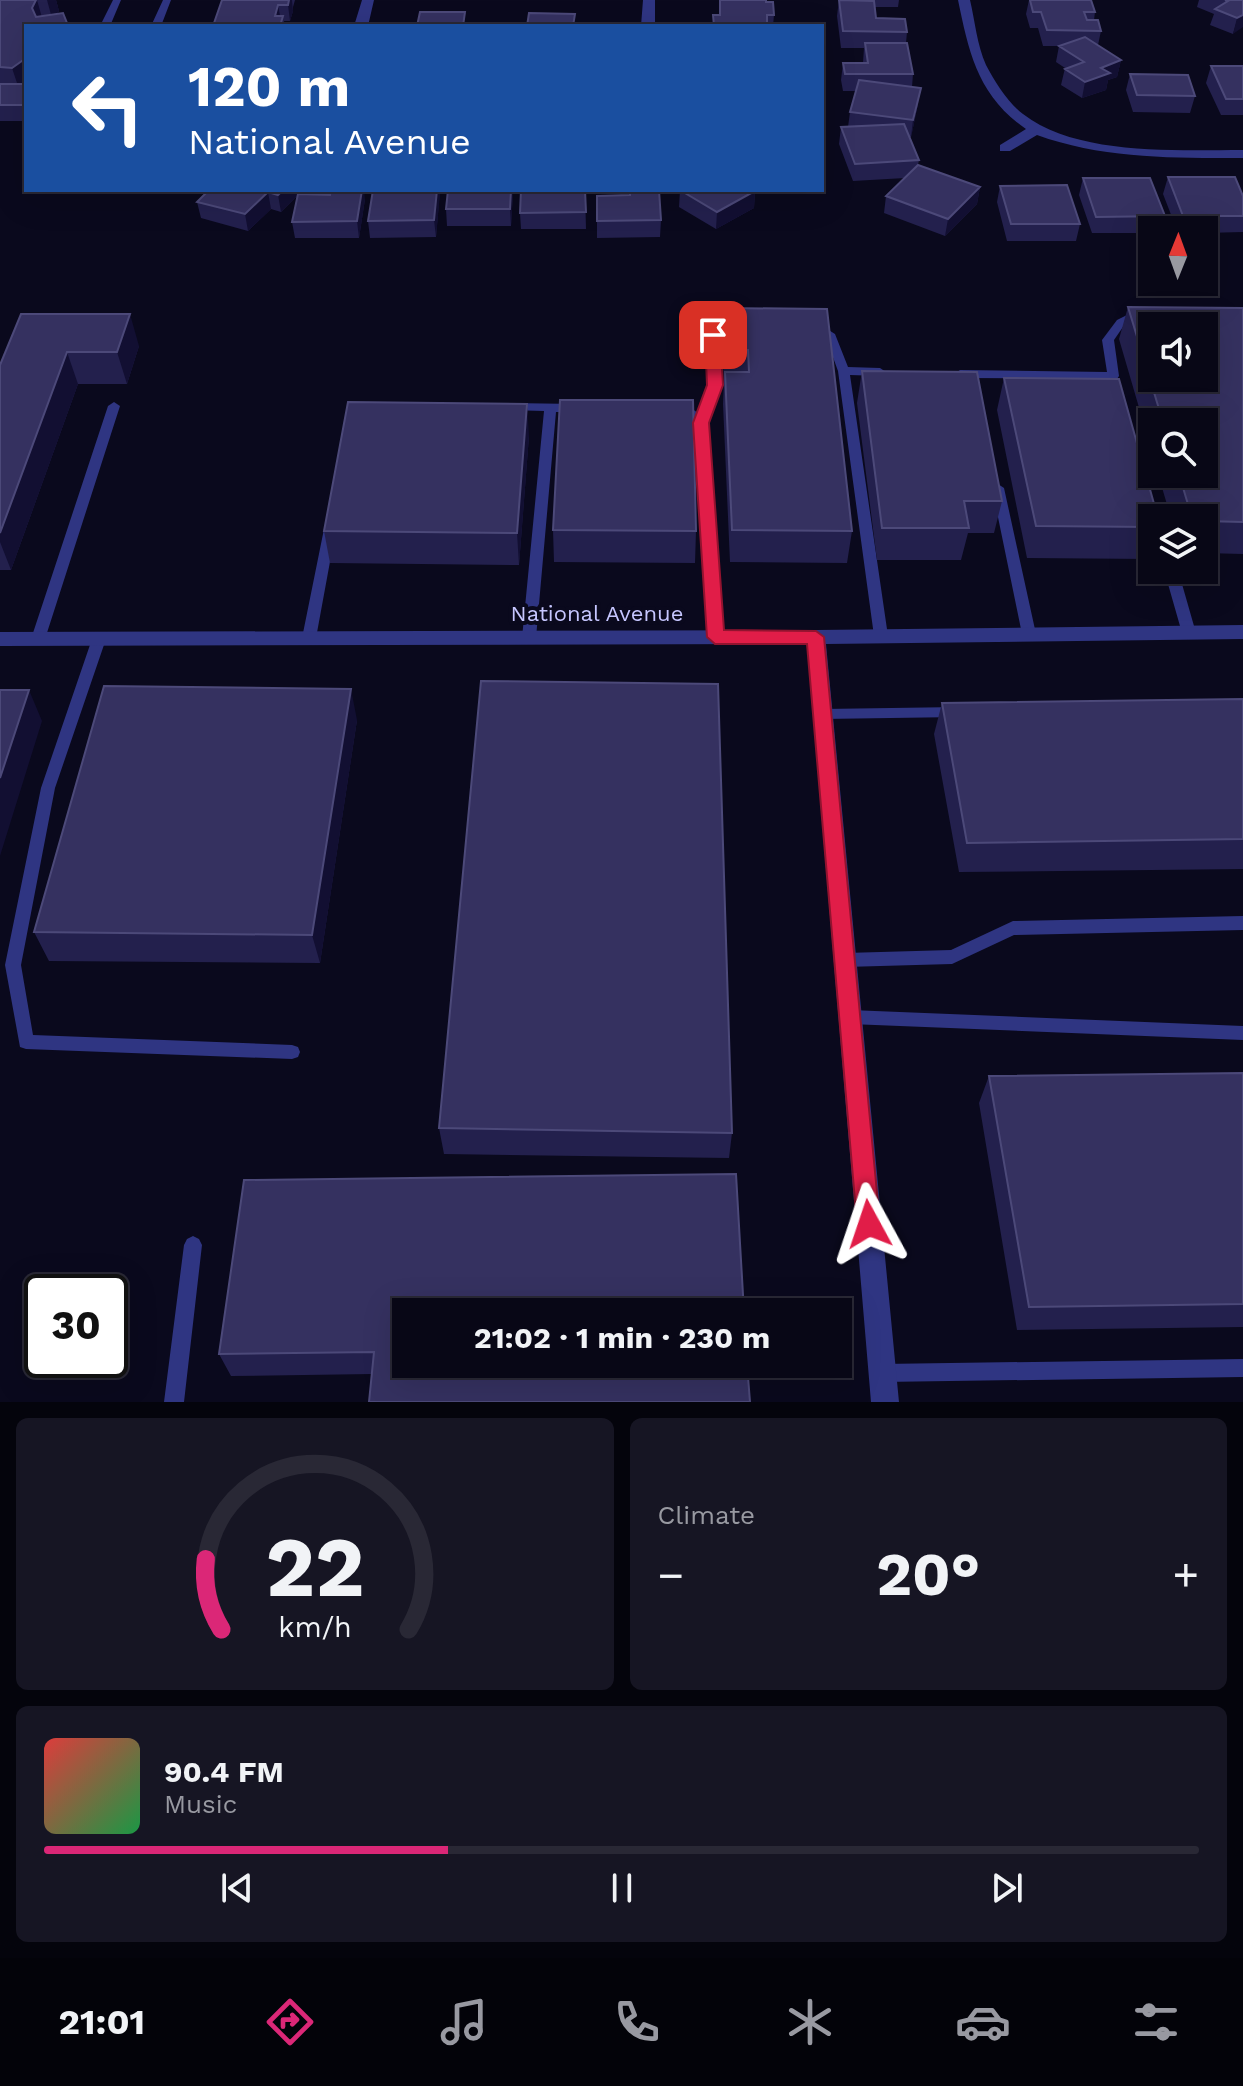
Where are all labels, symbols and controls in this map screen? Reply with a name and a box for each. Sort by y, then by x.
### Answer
text: 120 m [188,54,350,120]
icon: left [56,56,160,160]
text: National Avenue [188,121,471,163]
north arrow [1138,216,1218,296]
map controls [1138,216,1218,584]
pin [679,301,747,369]
button: sound [1138,312,1218,392]
icon: arrive [691,313,735,357]
button: search [1138,408,1218,488]
button: layers [1138,504,1218,584]
street label: National Avenue [511,601,683,626]
position arrow [827,1182,911,1266]
speed limit sign: 30 [24,1274,128,1378]
text: 21:02 · 1 min · 230 m [474,1320,770,1355]
text: Climate [658,1500,755,1530]
text: 22 [265,1519,364,1616]
text: 20° [876,1539,980,1610]
text: − [658,1549,684,1601]
text: + [1172,1549,1199,1601]
text: km/h [278,1610,352,1644]
text: 90.4 FM [164,1754,284,1789]
text: Music [164,1789,237,1819]
icon: previous [215,1866,259,1910]
icon: pause [600,1866,644,1910]
icon: next [985,1866,1029,1910]
icon: directions [262,1994,318,2050]
icon: music [436,1994,492,2050]
icon: phone [609,1994,665,2050]
icon: climate [782,1994,838,2050]
icon: car [955,1994,1011,2050]
icon: filters [1128,1994,1184,2050]
text: 21:01 [59,2001,145,2043]

